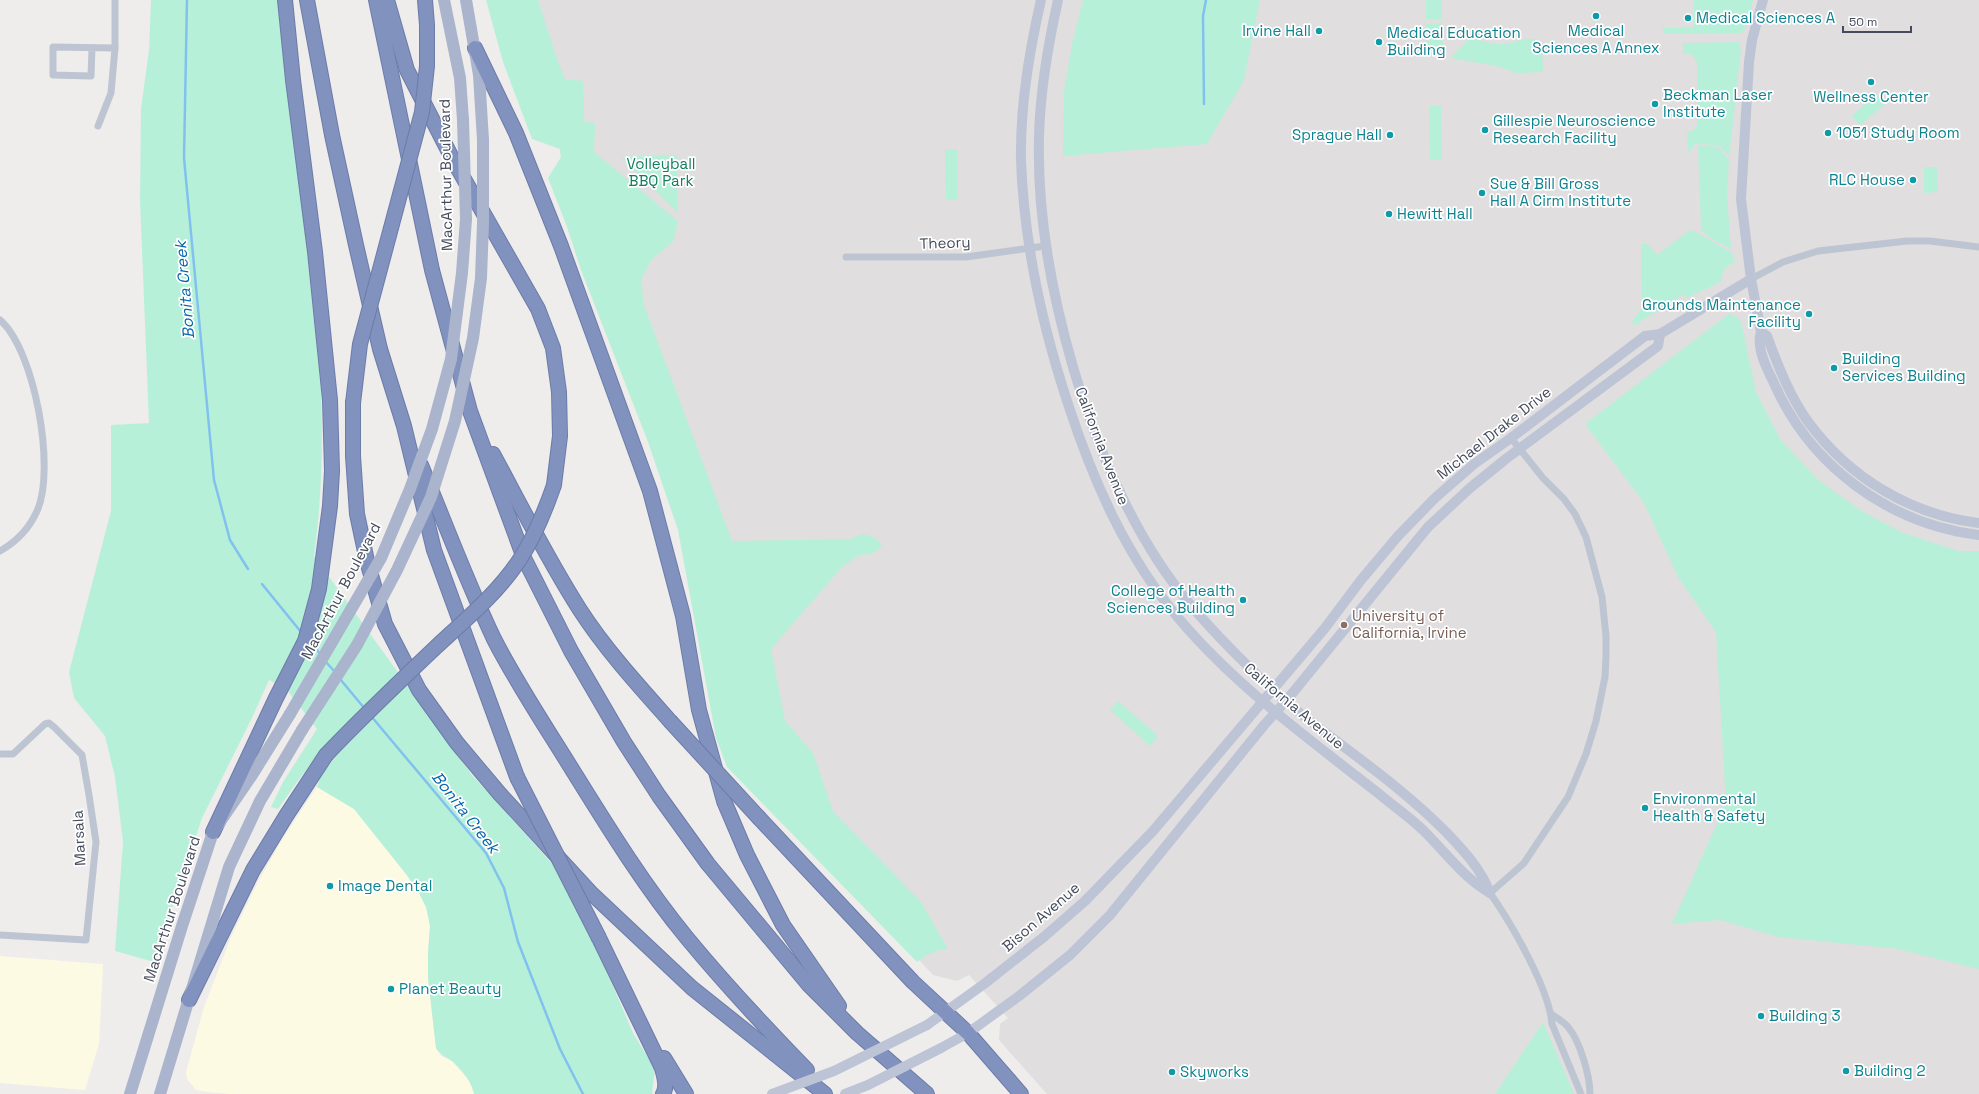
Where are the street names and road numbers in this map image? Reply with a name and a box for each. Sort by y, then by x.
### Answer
street label: MacArthur Boulevard [435,99,456,251]
street label: Theory [919,232,971,253]
street label: Michael Drake Drive [1433,382,1555,483]
street label: California Avenue [1071,384,1134,508]
street label: MacArthur Boulevard [296,519,385,662]
street label: California Avenue [1240,658,1348,753]
street label: Marsala [68,809,89,866]
street label: MacArthur Boulevard [139,833,204,984]
street label: Bison Avenue [998,878,1083,955]

